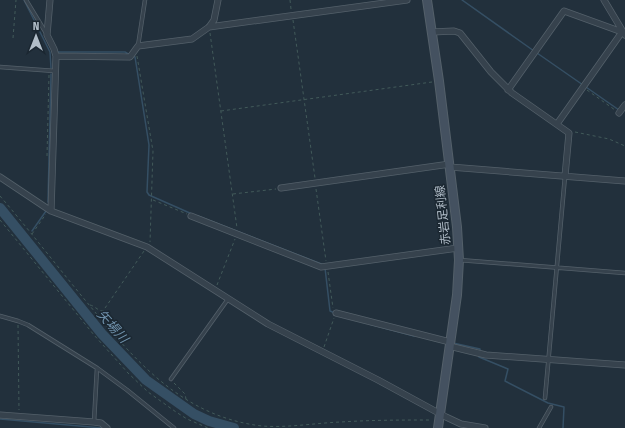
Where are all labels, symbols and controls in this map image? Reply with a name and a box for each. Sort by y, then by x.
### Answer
north arrow [16,16,56,56]
text: N [33,20,39,33]
street label: 赤岩足利線 [433,184,453,246]
water label: 矢場川 [94,307,133,347]

